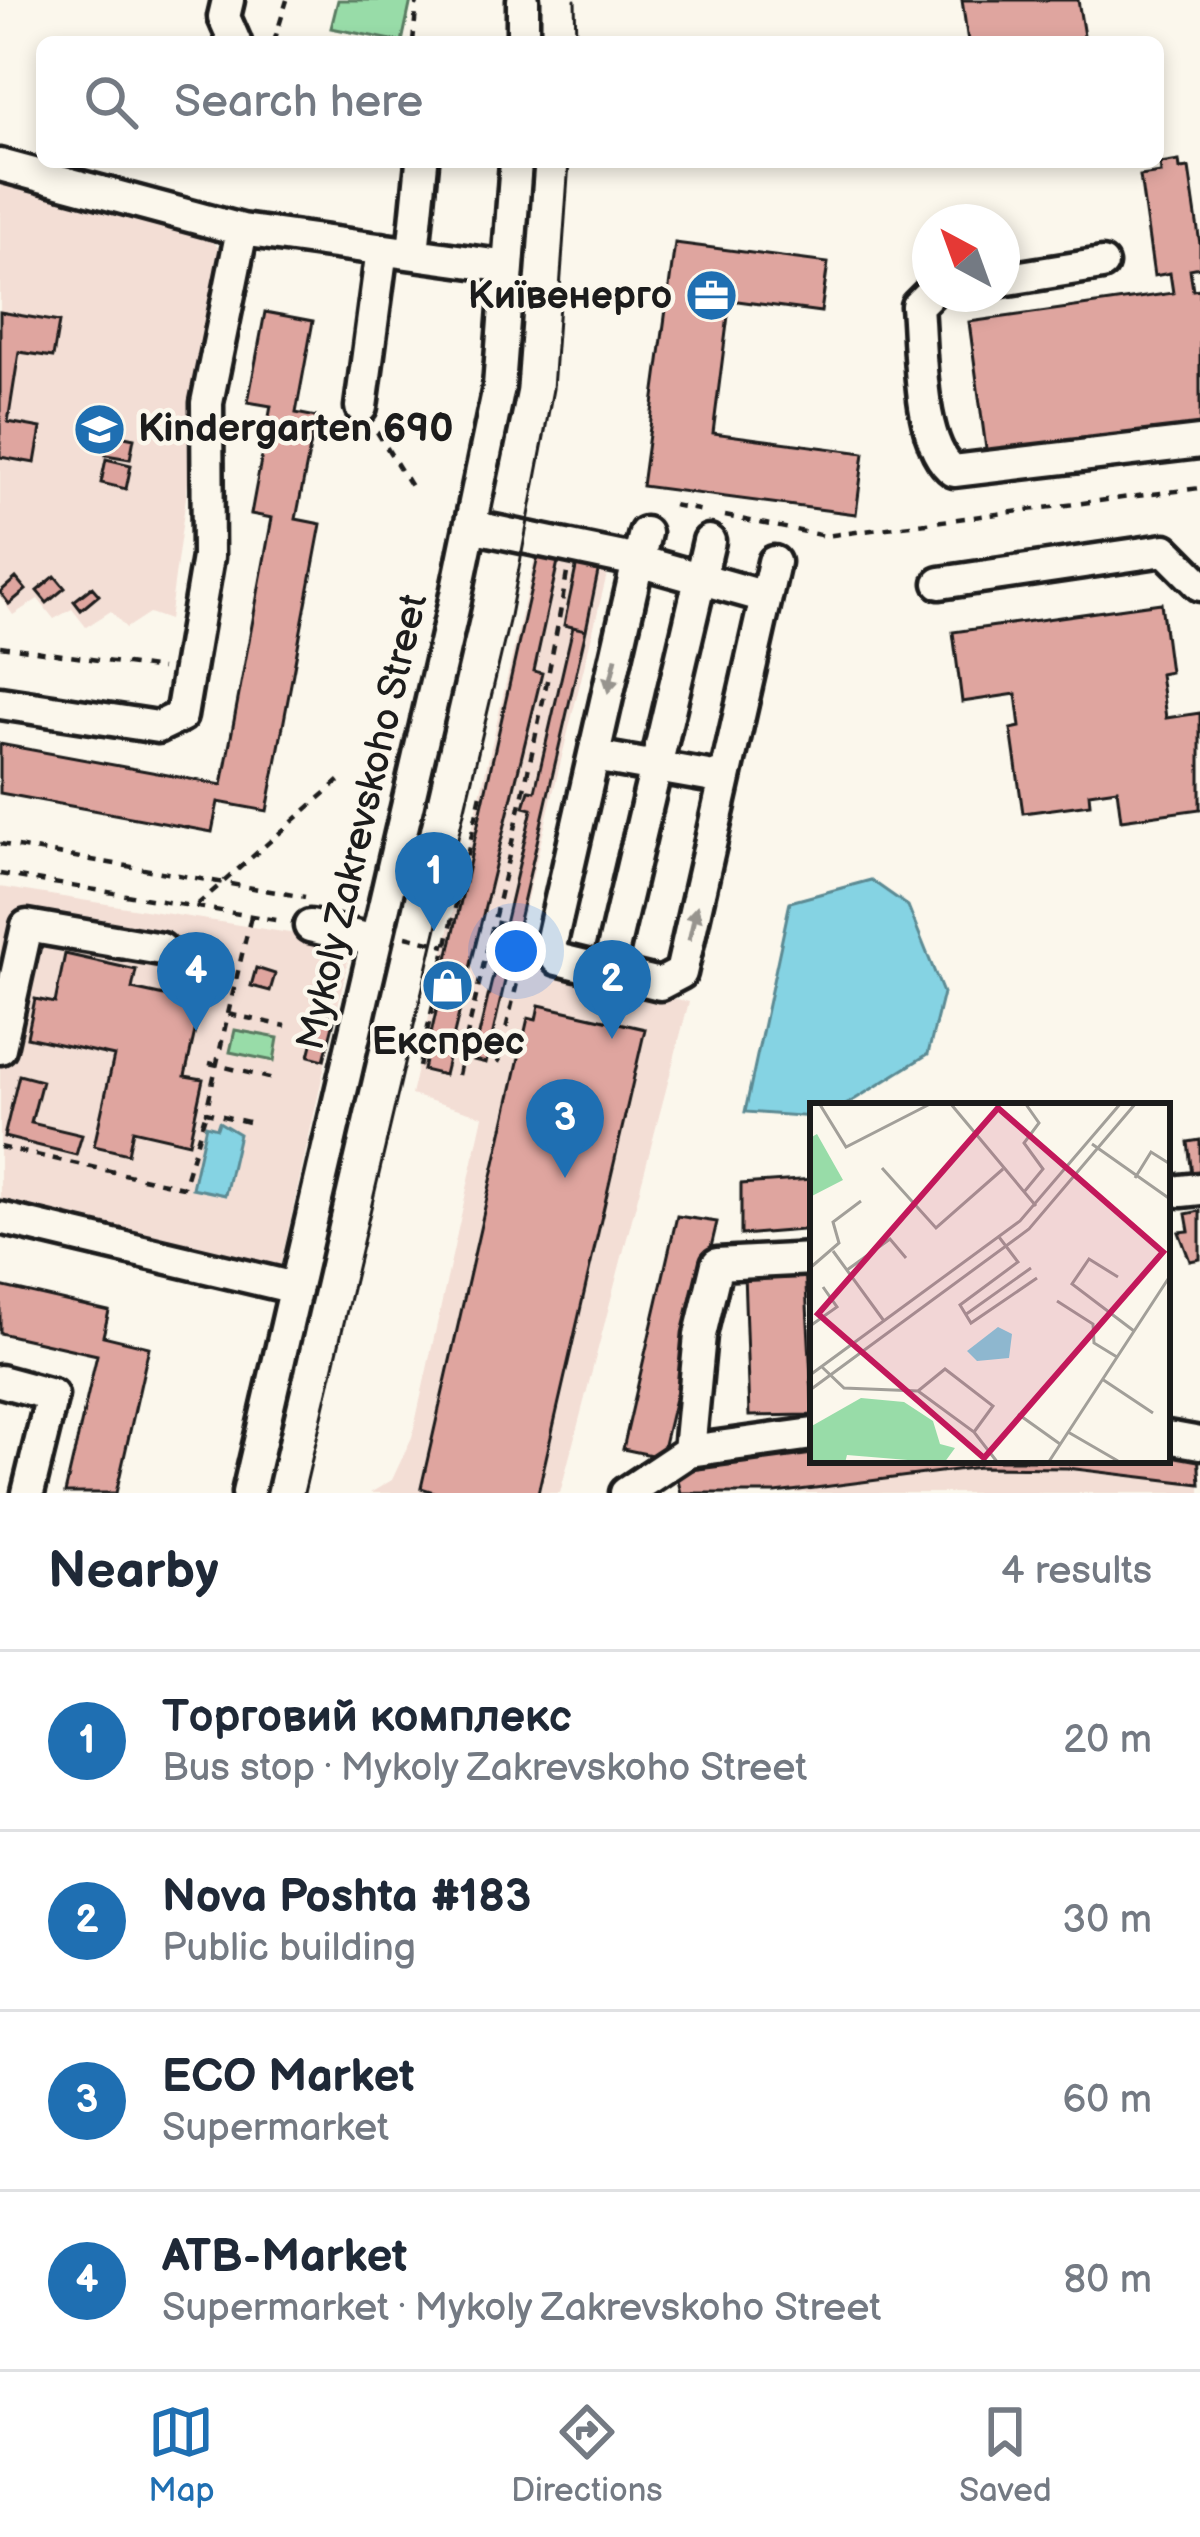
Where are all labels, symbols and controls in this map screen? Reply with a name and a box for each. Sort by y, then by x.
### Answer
search box [36,36,1164,168]
icon: search [78,69,144,135]
text: Search here [174,75,423,130]
north arrow [912,204,1020,312]
office icon: Київенерго [683,268,739,324]
place label: Київенерго [468,273,672,320]
school or university icon: Kindergarten 690 [71,401,127,457]
place label: Kindergarten 690 [138,406,454,453]
street label: Mykoly Zakrevskoho Street [288,589,438,1055]
one-way arrow [602,657,621,695]
pin: 1 [395,832,473,931]
one-way arrow [684,904,703,942]
your location [486,921,546,981]
pin: 4 [157,932,235,1031]
pin: 2 [573,940,651,1039]
shop icon: Експрес [420,957,476,1013]
place label: Експрес [371,1019,525,1066]
pin: 3 [526,1079,604,1178]
inset map [810,1103,1170,1463]
text: Nearby [48,1541,219,1602]
text: 4 results [1001,1548,1152,1595]
text: Торговий комплекс [162,1690,572,1745]
text: 1 [79,1717,95,1764]
text: 20 m [1063,1717,1152,1764]
text: Bus stop · Mykoly Zakrevskoho Street [162,1745,807,1792]
text: Nova Poshta #183 [162,1870,531,1925]
text: 2 [75,1897,99,1944]
text: 30 m [1062,1897,1152,1944]
text: Public building [162,1925,416,1972]
text: ECO Market [162,2050,414,2105]
text: 3 [76,2077,98,2124]
text: 60 m [1062,2077,1152,2124]
text: Supermarket [162,2105,389,2152]
text: ATB-Market [162,2230,407,2285]
text: 4 [76,2257,98,2304]
text: 80 m [1064,2257,1152,2304]
text: Supermarket · Mykoly Zakrevskoho Street [162,2285,881,2332]
tab: Map [148,2399,215,2511]
tab: Directions [511,2399,663,2511]
tab: Saved [959,2399,1052,2511]

